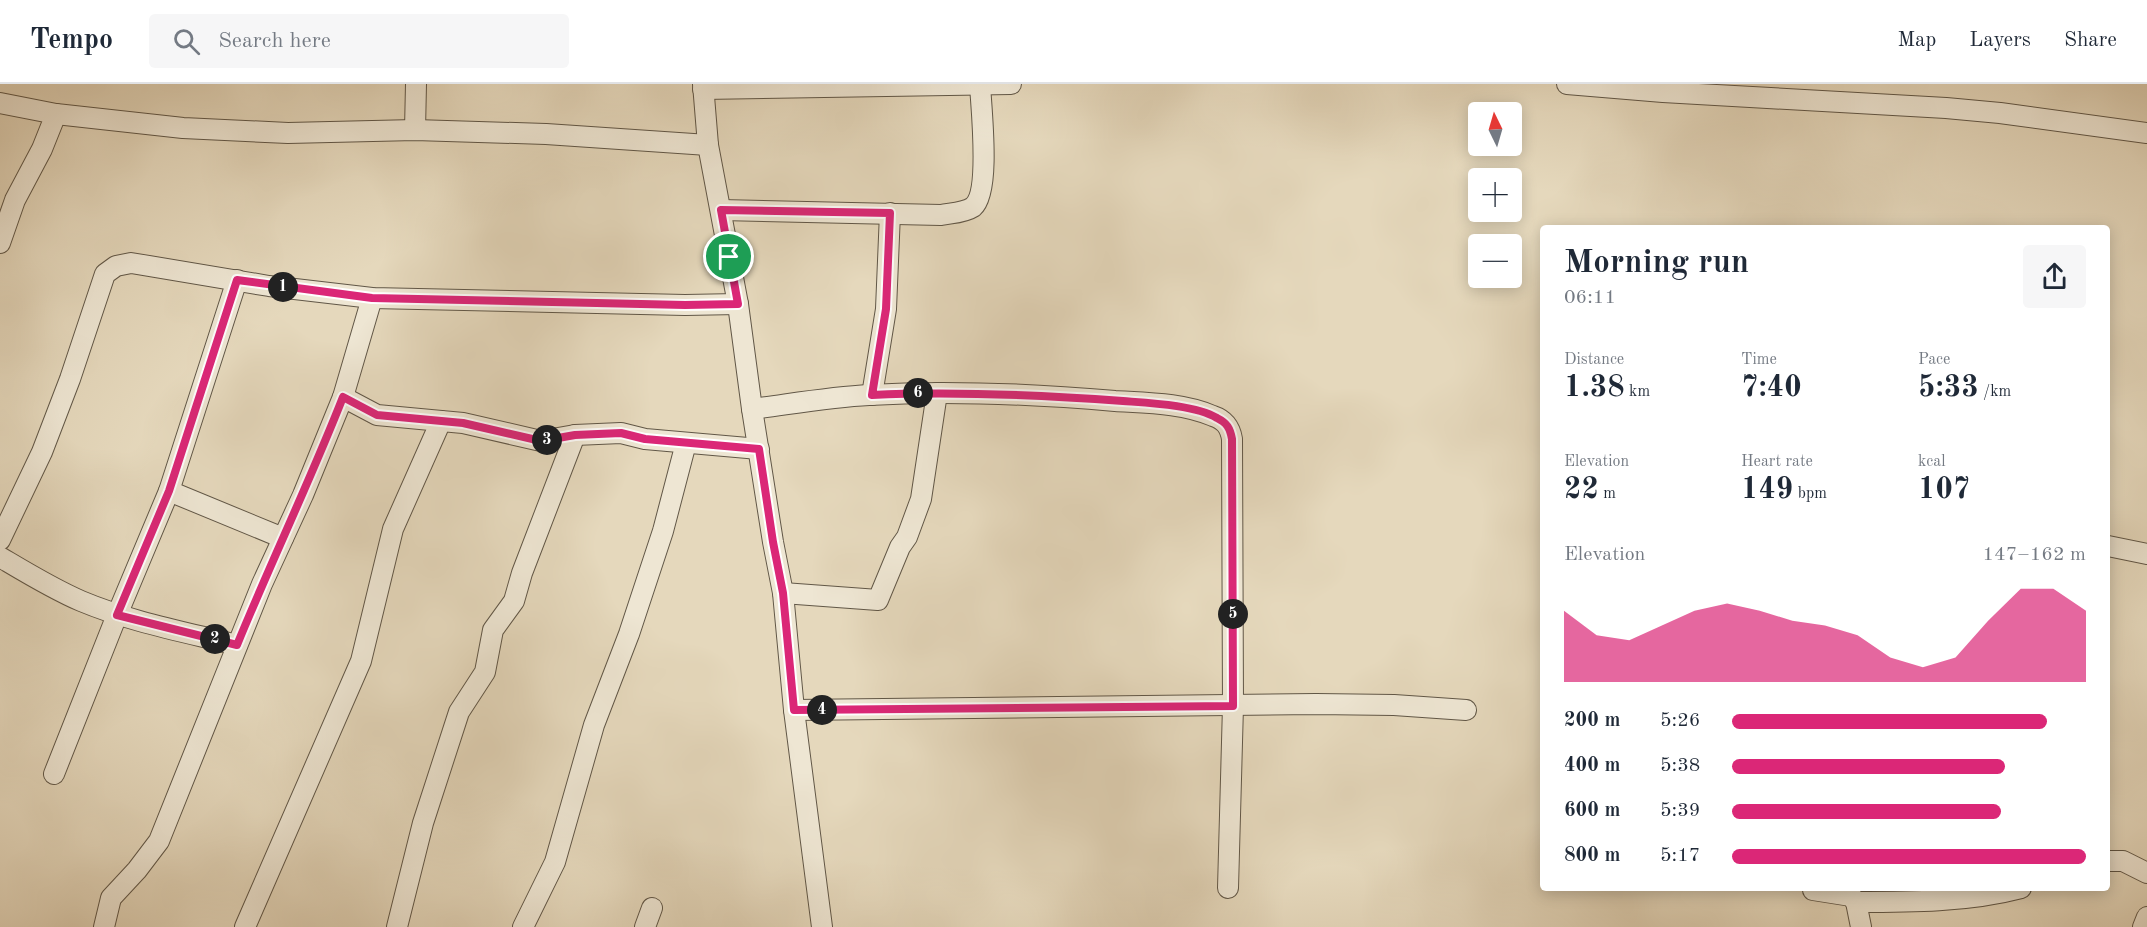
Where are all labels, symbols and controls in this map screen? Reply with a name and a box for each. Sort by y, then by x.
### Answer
search box [149,14,569,68]
icon: search [170,25,203,58]
text: Tempo [30,27,113,55]
text: Search here [218,30,331,52]
text: Map [1897,30,1936,51]
text: Layers [1969,30,2031,51]
text: Share [2064,30,2117,51]
north arrow [1468,102,1522,156]
map controls [1468,102,1522,288]
button: + [1468,168,1522,222]
pin [703,231,754,282]
button: − [1468,234,1522,288]
icon: arrive [712,240,745,273]
button: share [2023,245,2086,308]
text: Morning run [1564,247,1749,280]
pin: 1 [268,272,298,302]
text: 1 [278,279,288,295]
text: 06:11 [1564,288,1616,308]
text: Distance [1564,352,1624,368]
text: Time [1741,352,1777,368]
text: Pace [1918,352,1950,368]
text: 1.38 [1564,373,1625,403]
text: 7:40 [1741,373,1802,403]
text: 5:33 [1918,373,1979,403]
pin: 6 [903,378,933,408]
text: km [1625,384,1650,400]
text: /km [1979,384,2011,400]
text: 6 [913,385,923,401]
pin: 3 [532,425,562,455]
text: 3 [542,432,552,448]
text: Elevation [1564,454,1629,470]
text: Heart rate [1741,454,1813,470]
text: kcal [1918,454,1946,470]
text: 22 [1564,475,1599,505]
text: 149 [1741,475,1793,505]
text: 107 [1918,475,1970,505]
text: m [1599,486,1616,502]
text: bpm [1793,486,1827,502]
text: Elevation [1564,545,1645,565]
text: 147–162 m [1983,545,2086,565]
pin: 5 [1218,599,1248,629]
text: 5 [1228,606,1238,622]
pin: 2 [200,624,230,654]
text: 2 [210,631,220,647]
pin: 4 [807,695,837,725]
text: 4 [817,702,827,718]
text: 200 m [1564,711,1620,731]
text: 5:26 [1660,711,1700,731]
text: 400 m [1564,756,1620,776]
text: 5:38 [1660,756,1700,776]
text: 600 m [1564,801,1620,821]
text: 5:39 [1660,801,1700,821]
text: 800 m [1564,846,1620,866]
text: 5:17 [1660,846,1700,866]

